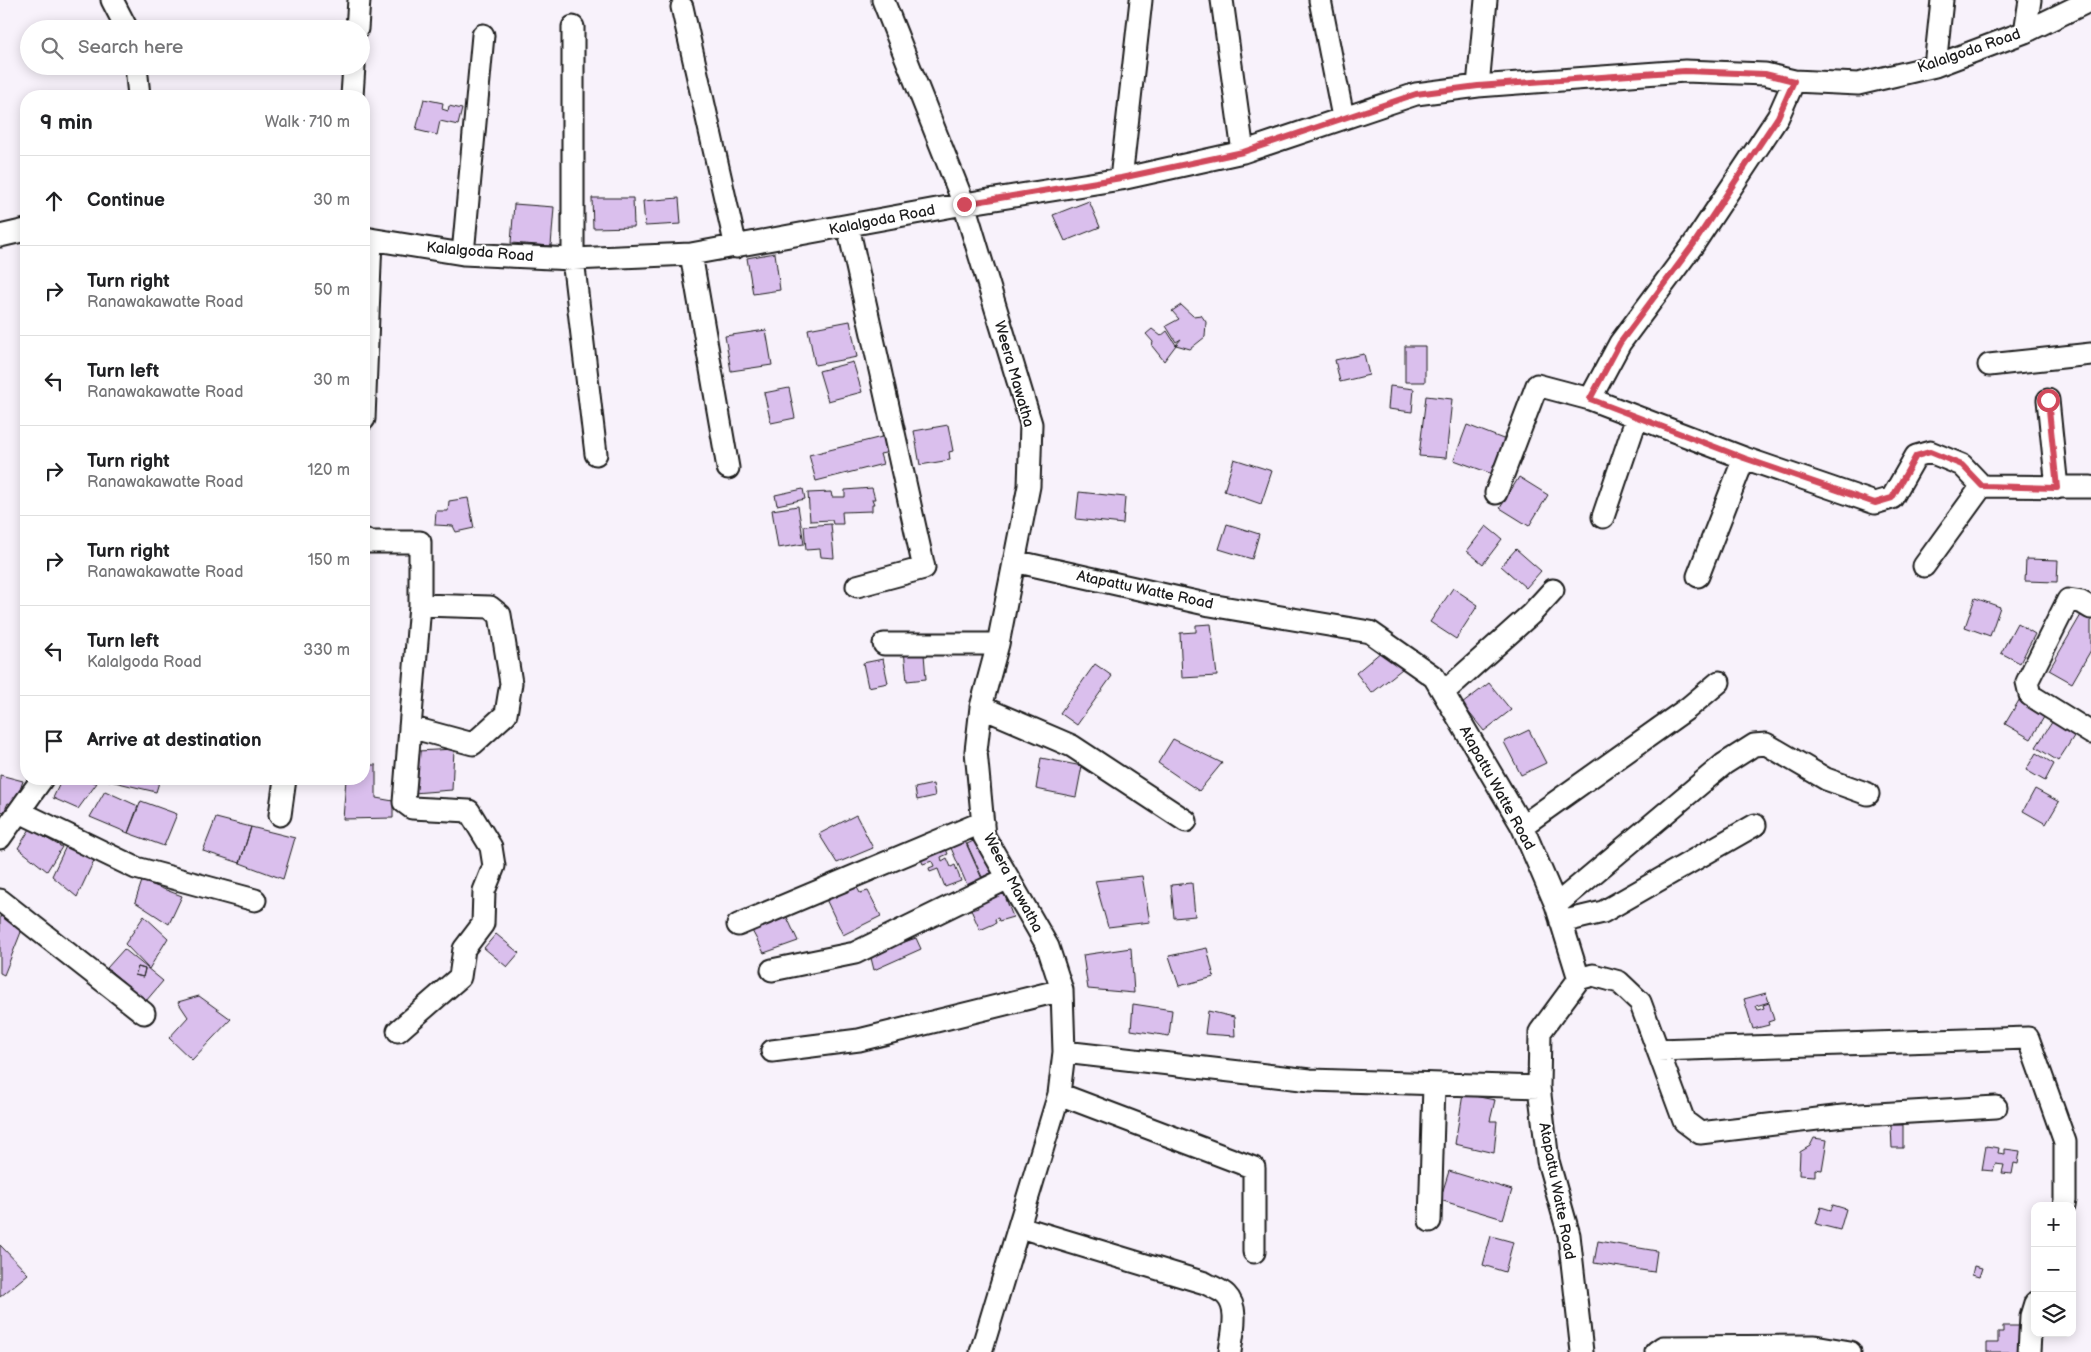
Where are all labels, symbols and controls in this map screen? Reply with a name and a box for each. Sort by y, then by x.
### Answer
search box [20,20,370,75]
street label: Kalalgoda Road [1915,25,2023,77]
icon: search [38,34,66,62]
text: Search here [78,36,183,59]
text: 9 min [40,110,93,135]
text: Walk · 710 m [265,113,350,132]
icon: ahead [40,187,68,215]
text: Continue [87,189,165,212]
text: 30 m [313,191,350,210]
route end [953,193,976,216]
street label: Kalalgoda Road [827,200,937,240]
street label: Kalalgoda Road [426,238,534,266]
text: Turn right [87,270,170,293]
icon: right [40,277,68,305]
text: 50 m [314,281,350,300]
text: Ranawakawatte Road [87,293,243,312]
street label: Weera Mawatha [990,319,1038,429]
text: Turn left [87,360,159,383]
icon: left [40,367,68,395]
text: 30 m [313,371,350,390]
text: Ranawakawatte Road [87,383,243,402]
route start [2037,389,2060,412]
text: Turn right [87,450,170,473]
icon: right [40,457,68,485]
text: 120 m [307,461,350,480]
text: Ranawakawatte Road [87,473,243,492]
text: Turn right [87,540,170,563]
icon: right [40,547,68,575]
text: 150 m [308,551,350,570]
text: Ranawakawatte Road [87,563,243,582]
street label: Atapattu Watte Road [1075,566,1215,614]
text: Turn left [87,630,159,653]
icon: left [40,637,68,665]
text: 330 m [303,641,350,660]
text: Kalalgoda Road [87,653,202,672]
street label: Atapattu Watte Road [1455,723,1539,853]
icon: arrive [40,727,68,755]
text: Arrive at destination [87,729,262,752]
street label: Weera Mawatha [979,830,1047,936]
street label: Atapattu Watte Road [1534,1121,1580,1261]
map controls [2031,1202,2076,1337]
button: + [2031,1202,2076,1247]
button: − [2031,1247,2076,1292]
button: layers [2031,1292,2076,1337]

